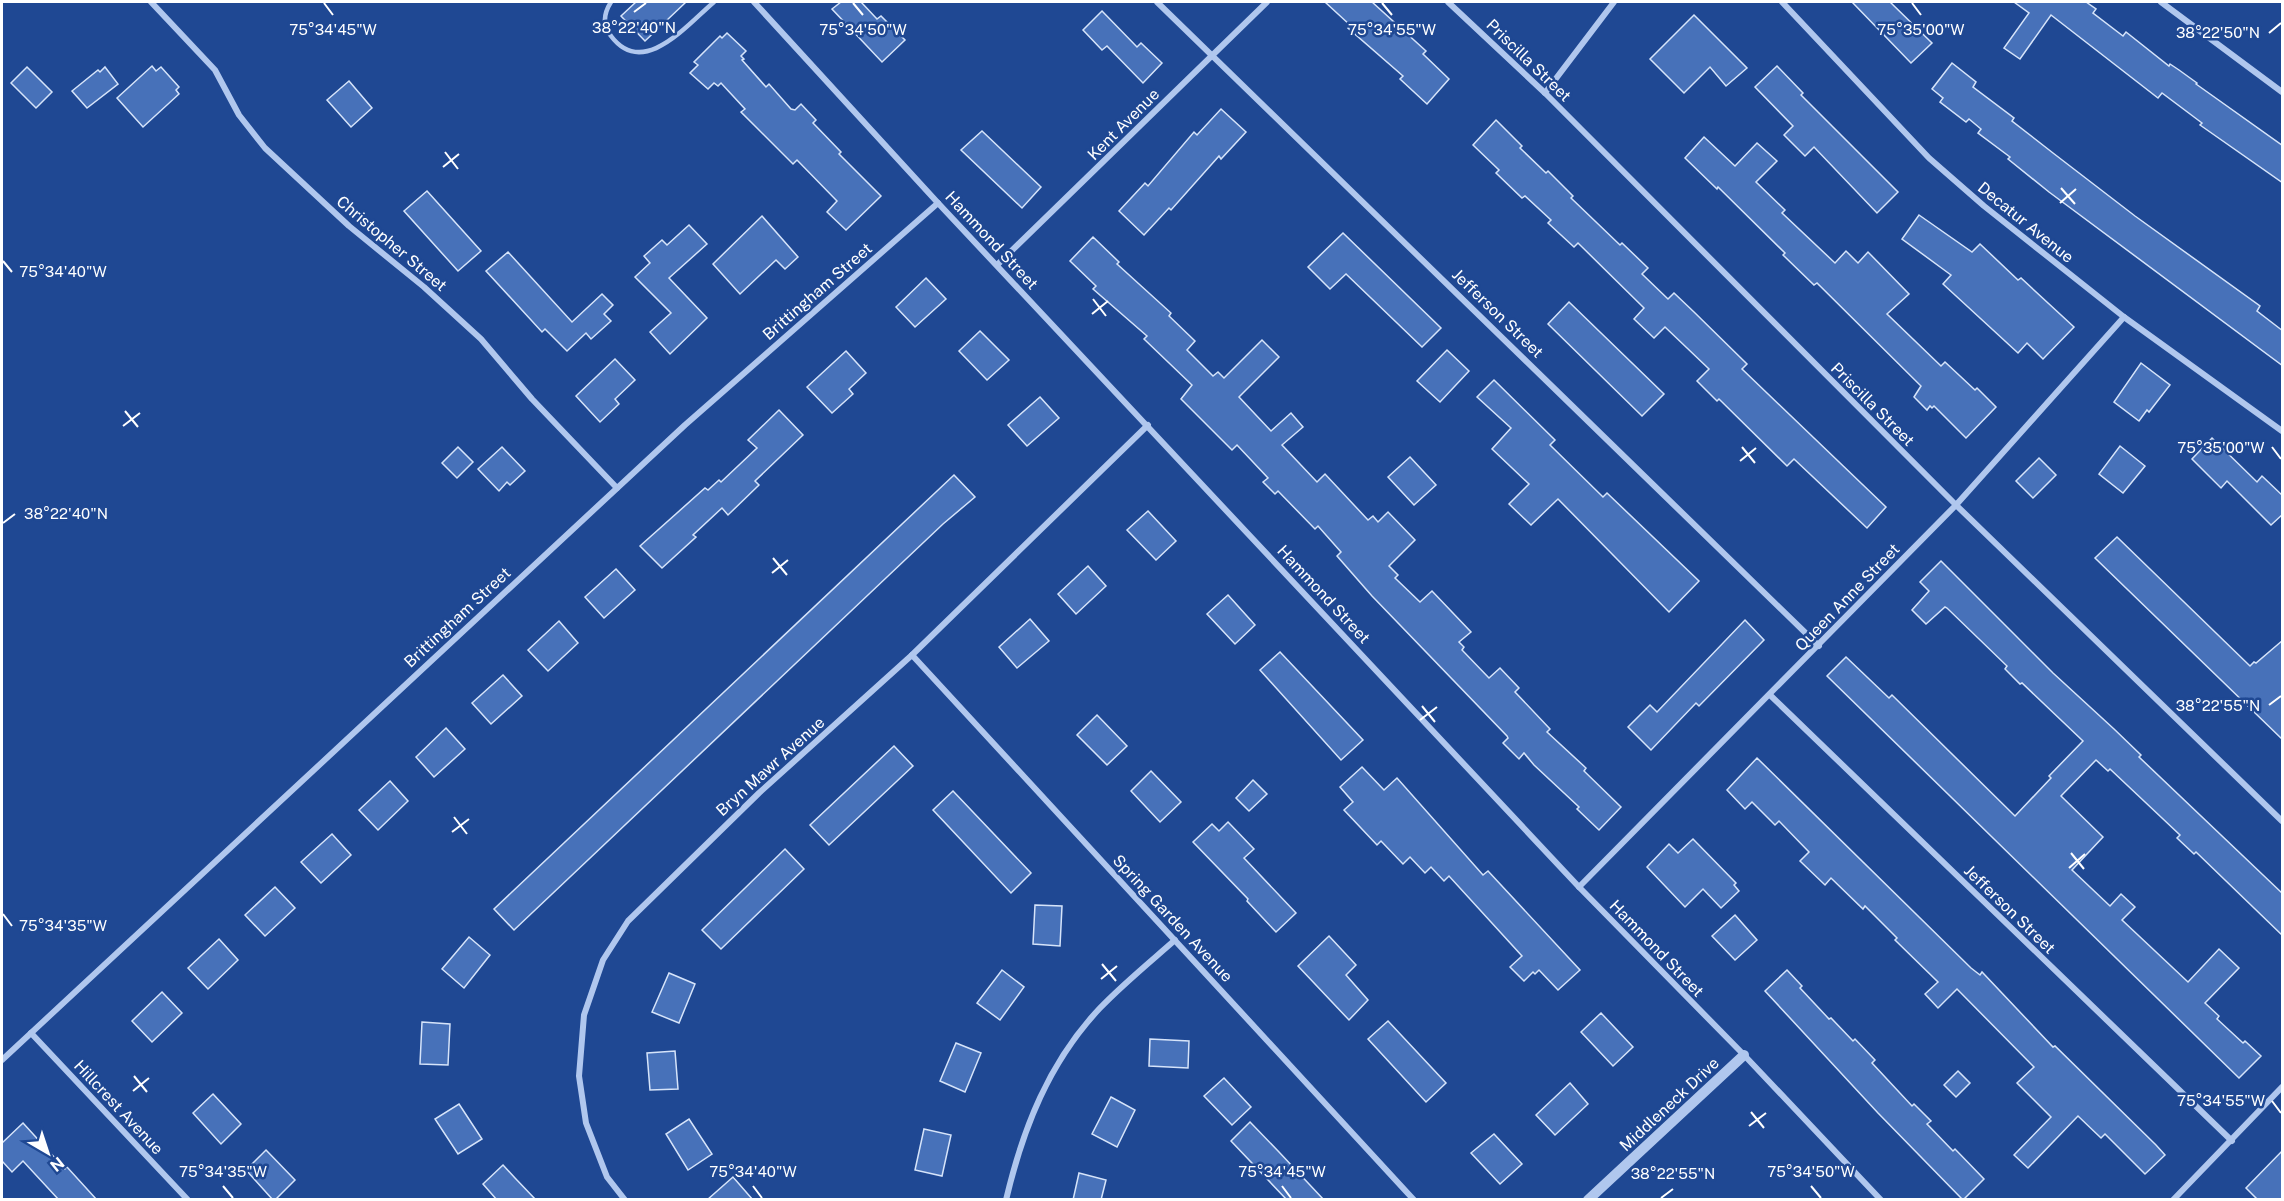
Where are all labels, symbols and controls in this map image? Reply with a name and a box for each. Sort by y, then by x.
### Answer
street label: Priscilla Street [1482,15,1575,105]
text: 38°22'40"N [592,19,676,36]
text: 75°34'45"W [289,21,377,38]
text: 75°34'50"W [819,21,907,38]
text: 75°34'55"W [1348,21,1436,38]
text: 75°35'00"W [1877,21,1965,38]
text: 38°22'50"N [2176,24,2260,41]
street label: Kent Avenue [1084,85,1163,164]
street label: Decatur Avenue [1974,178,2077,267]
street label: Hammond Street [941,187,1042,293]
street label: Christopher Street [333,192,451,295]
street label: Brittingham Street [759,239,876,344]
text: 75°34'40"W [19,263,107,280]
street label: Jefferson Street [1448,265,1547,362]
street label: Priscilla Street [1827,359,1918,450]
text: 75°35'00"W [2177,439,2265,456]
text: 38°22'40"N [24,505,108,522]
street label: Queen Anne Street [1791,540,1903,655]
street label: Hammond Street [1273,541,1374,647]
street label: Brittingham Street [400,563,514,671]
text: 38°22'55"N [2176,697,2260,714]
street label: Bryn Mawr Avenue [712,713,828,820]
street label: Spring Garden Avenue [1109,851,1237,986]
street label: Jefferson Street [1960,861,2059,958]
street label: Hammond Street [1606,896,1708,1001]
text: 75°34'35"W [19,917,107,934]
street label: Middleneck Drive [1616,1053,1723,1155]
street label: Hillcrest Avenue [70,1056,167,1158]
text: 75°34'55"W [2177,1092,2265,1109]
north arrow [18,1123,78,1183]
text: N [46,1153,68,1176]
text: 75°34'35"W [179,1163,267,1180]
text: 75°34'40"W [709,1163,797,1180]
text: 75°34'45"W [1238,1163,1326,1180]
text: 75°34'50"W [1767,1163,1855,1180]
text: 38°22'55"N [1631,1165,1715,1182]

